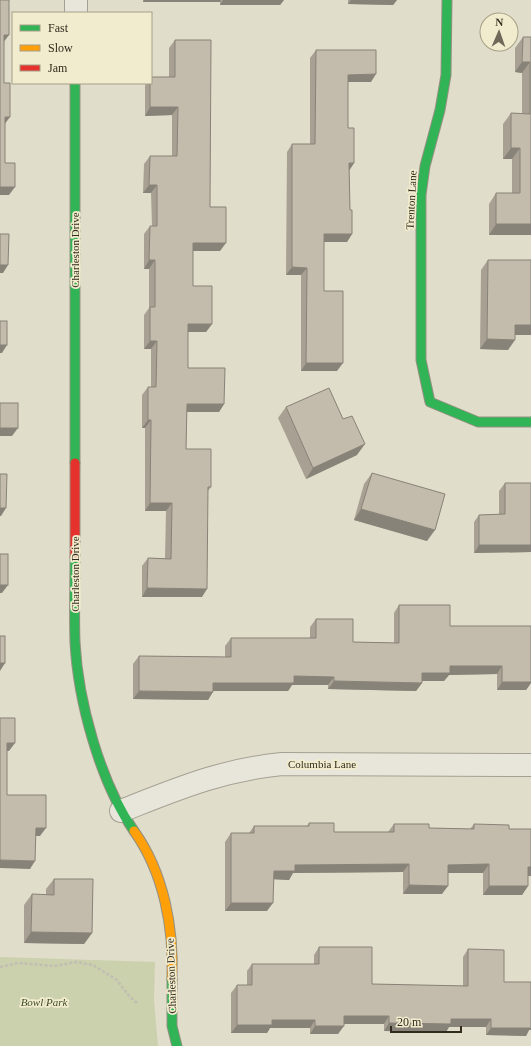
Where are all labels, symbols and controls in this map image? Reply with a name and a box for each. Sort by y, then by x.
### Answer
legend [12,12,152,84]
north arrow [479,12,519,52]
text: N [495,16,504,28]
text: Fast [48,21,69,35]
text: Slow [48,41,73,55]
text: Jam [48,61,68,75]
street label: Trenton Lane [403,170,419,230]
street label: Charleston Drive [69,212,81,288]
street label: Charleston Drive [69,536,81,612]
street label: Columbia Lane [288,758,356,770]
street label: Charleston Drive [164,938,178,1014]
park label: Bowl Park [21,996,68,1008]
scale bar [391,1008,461,1034]
text: 20 m [397,1015,422,1029]

